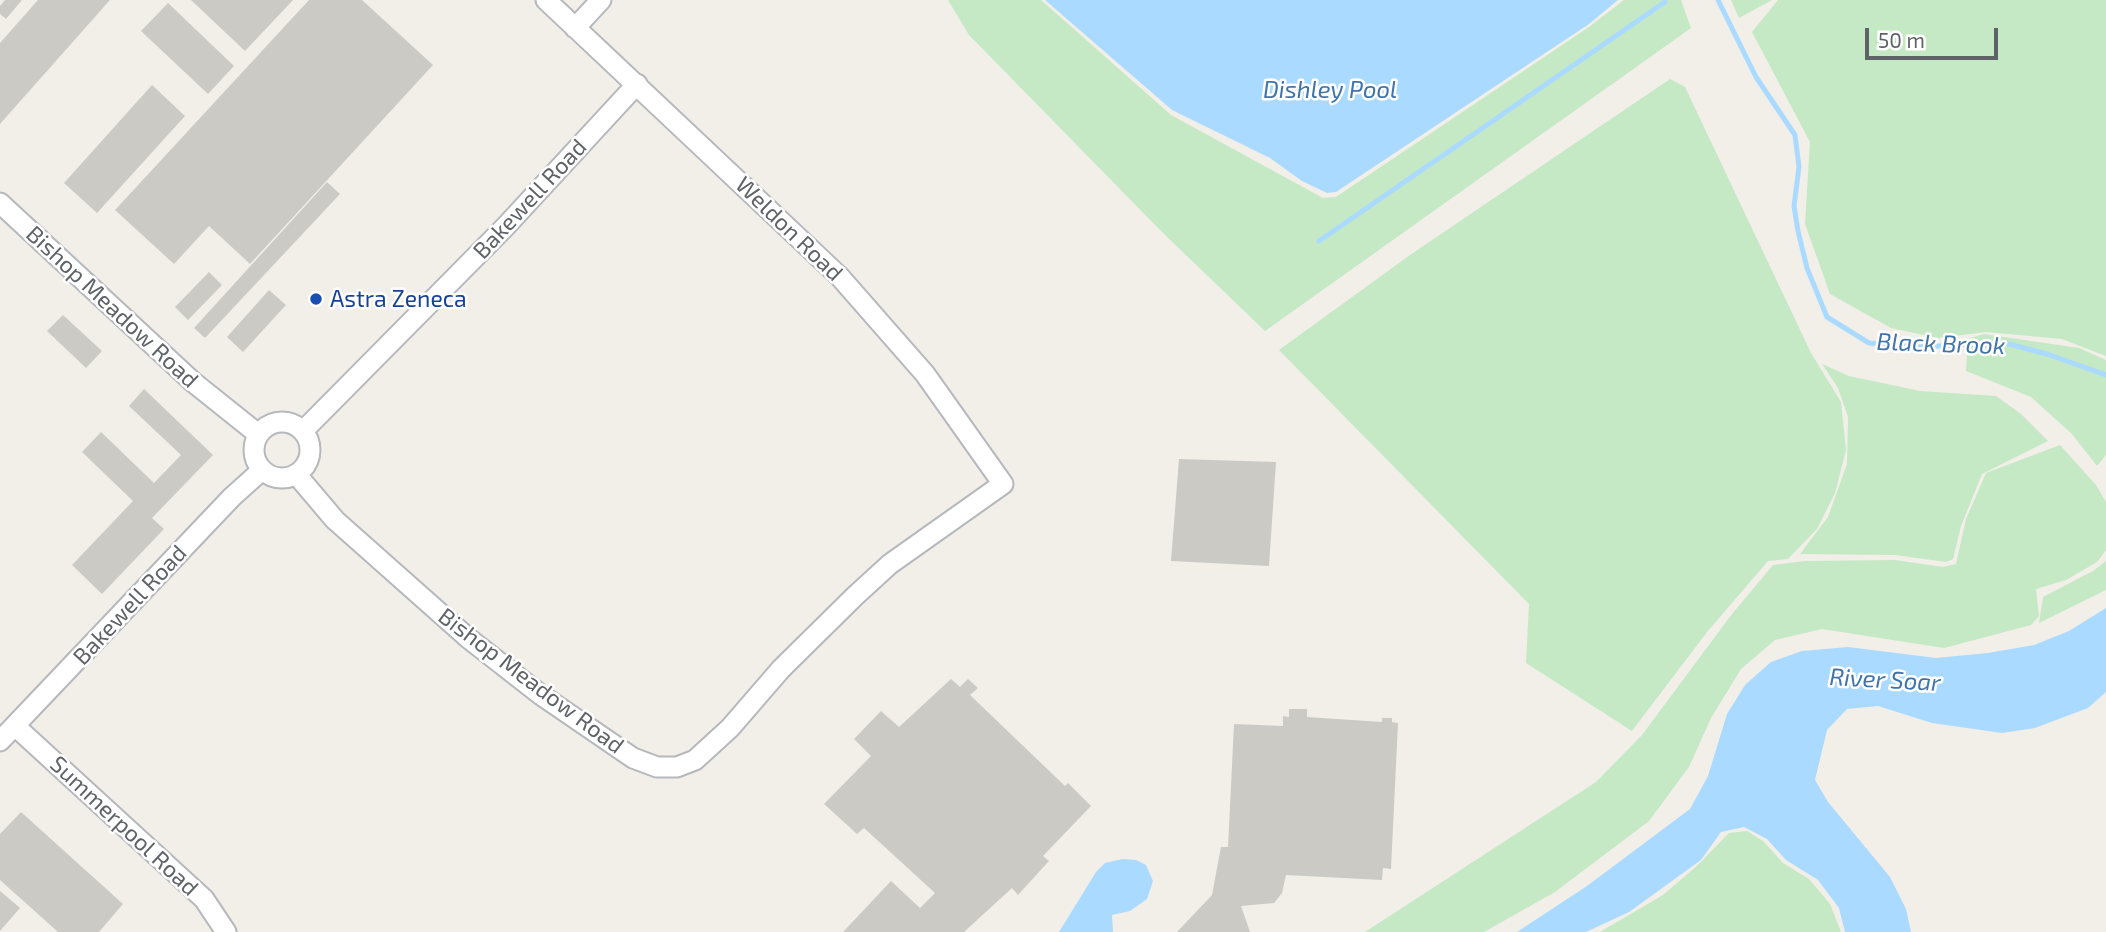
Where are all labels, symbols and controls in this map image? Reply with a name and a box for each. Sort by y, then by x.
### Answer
scale bar [1868,14,2001,58]
text: 50 m [1878,27,1925,52]
water label: Dishley Pool [1263,76,1397,104]
street label: Bakewell Road [468,133,592,265]
street label: Weldon Road [730,171,848,287]
street label: Bishop Meadow Road [20,220,204,394]
place label: Astra Zeneca [330,285,467,313]
marker: Astra Zeneca [308,291,324,307]
water label: Black Brook [1876,327,2006,361]
street label: Bakewell Road [68,539,192,671]
street label: Bishop Meadow Road [433,602,629,760]
water label: River Soar [1829,663,1941,697]
street label: Summerpool Road [44,750,204,902]

